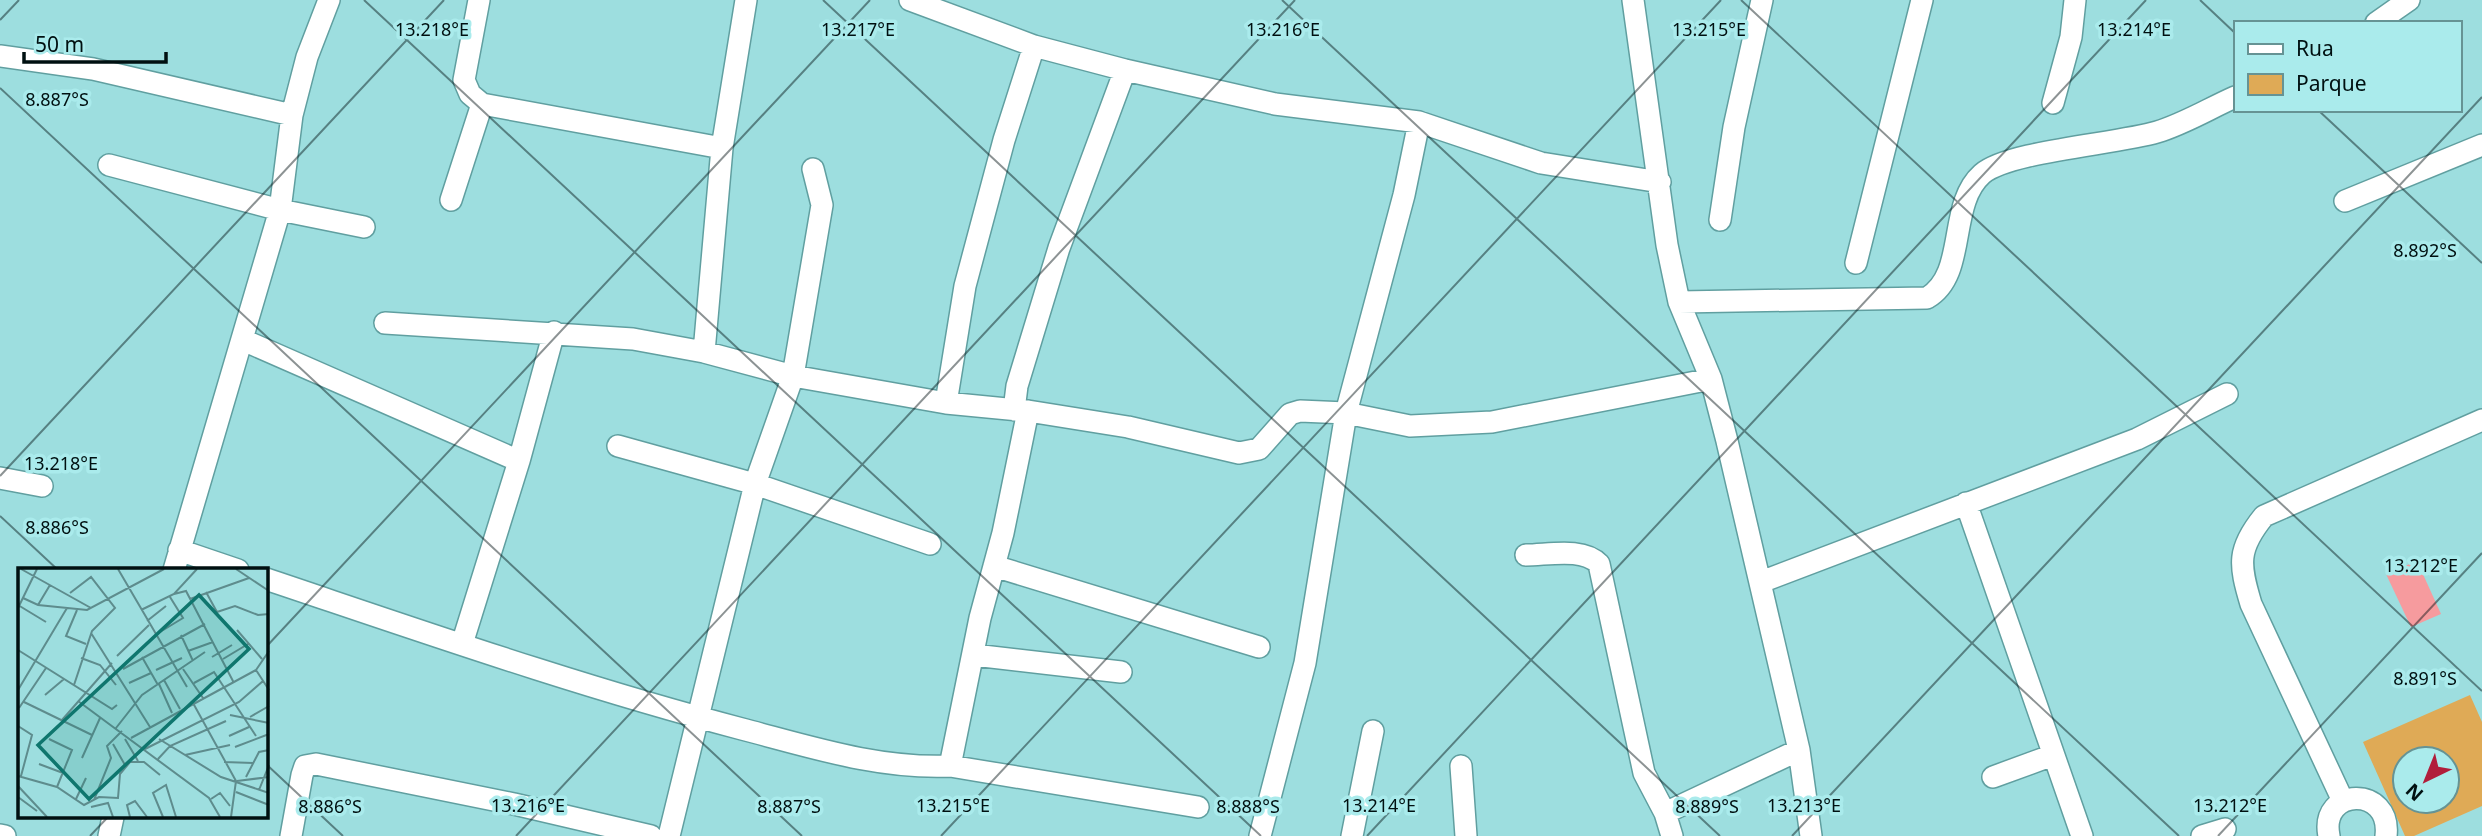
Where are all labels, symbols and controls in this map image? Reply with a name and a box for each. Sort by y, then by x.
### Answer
text: 13.218°E [395,17,469,41]
text: 13.217°E [821,17,895,41]
text: 13.216°E [1246,17,1320,41]
text: 13.215°E [1672,17,1746,41]
text: 13.214°E [2097,17,2171,41]
scale bar [24,21,166,65]
legend [2234,21,2461,112]
text: 50 m [35,30,84,58]
text: Rua [2296,34,2334,62]
text: Parque [2296,69,2366,97]
text: 8.887°S [25,87,89,111]
text: 8.892°S [2393,238,2457,262]
text: 13.218°E [24,451,98,475]
text: 8.886°S [25,515,89,539]
text: 13.212°E [2384,553,2458,577]
inset map [18,568,268,818]
text: 8.891°S [2393,666,2457,690]
north arrow [2391,745,2461,815]
text: N [2400,778,2429,807]
text: 13.216°E [491,793,565,817]
text: 13.215°E [916,793,990,817]
text: 13.214°E [1342,793,1416,817]
text: 13.213°E [1767,793,1841,817]
text: 13.212°E [2193,793,2267,817]
text: 8.886°S [298,794,362,818]
text: 8.887°S [757,794,821,818]
text: 8.888°S [1216,794,1280,818]
text: 8.889°S [1675,794,1739,818]

